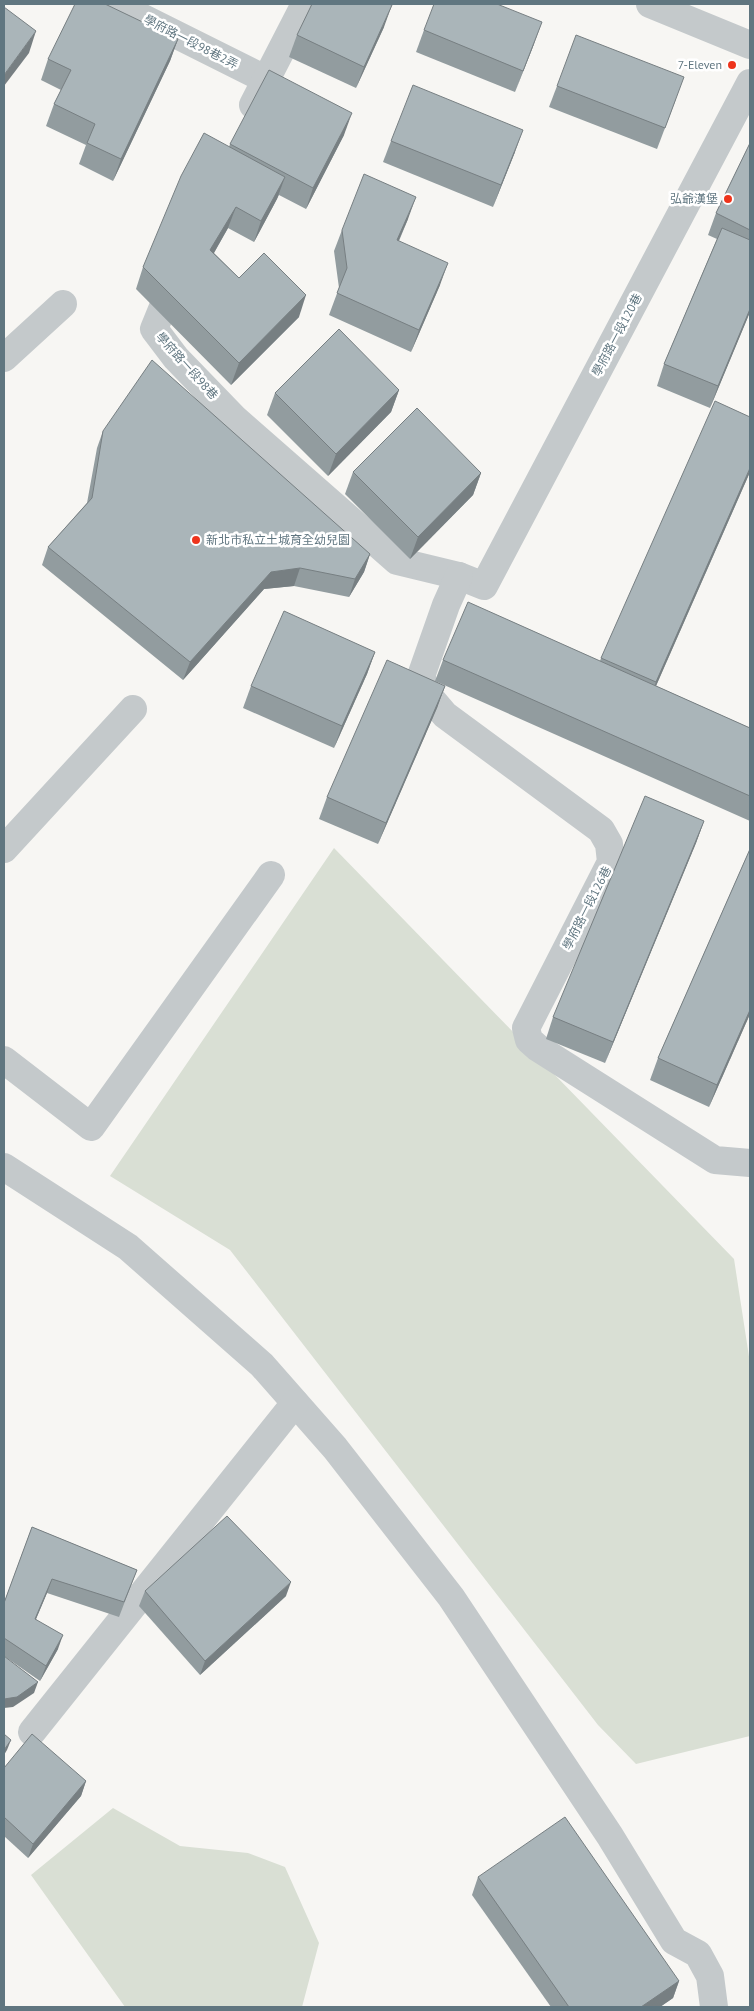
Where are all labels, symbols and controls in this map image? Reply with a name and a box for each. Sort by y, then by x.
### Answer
street label: 學府路一段98巷2弄 [142,11,241,72]
place label: 7-Eleven [678,57,722,72]
marker: 7-Eleven [726,59,738,71]
place label: 弘爺漢堡 [670,191,718,206]
marker: 弘爺漢堡 [722,193,734,205]
street label: 學府路一段120巷 [588,291,645,379]
street label: 學府路一段98巷 [153,329,221,402]
place label: 新北市私立土城育全幼兒園 [206,532,350,547]
marker: 新北市私立土城育全幼兒園 [190,534,202,546]
street label: 學府路一段126巷 [559,864,614,952]

